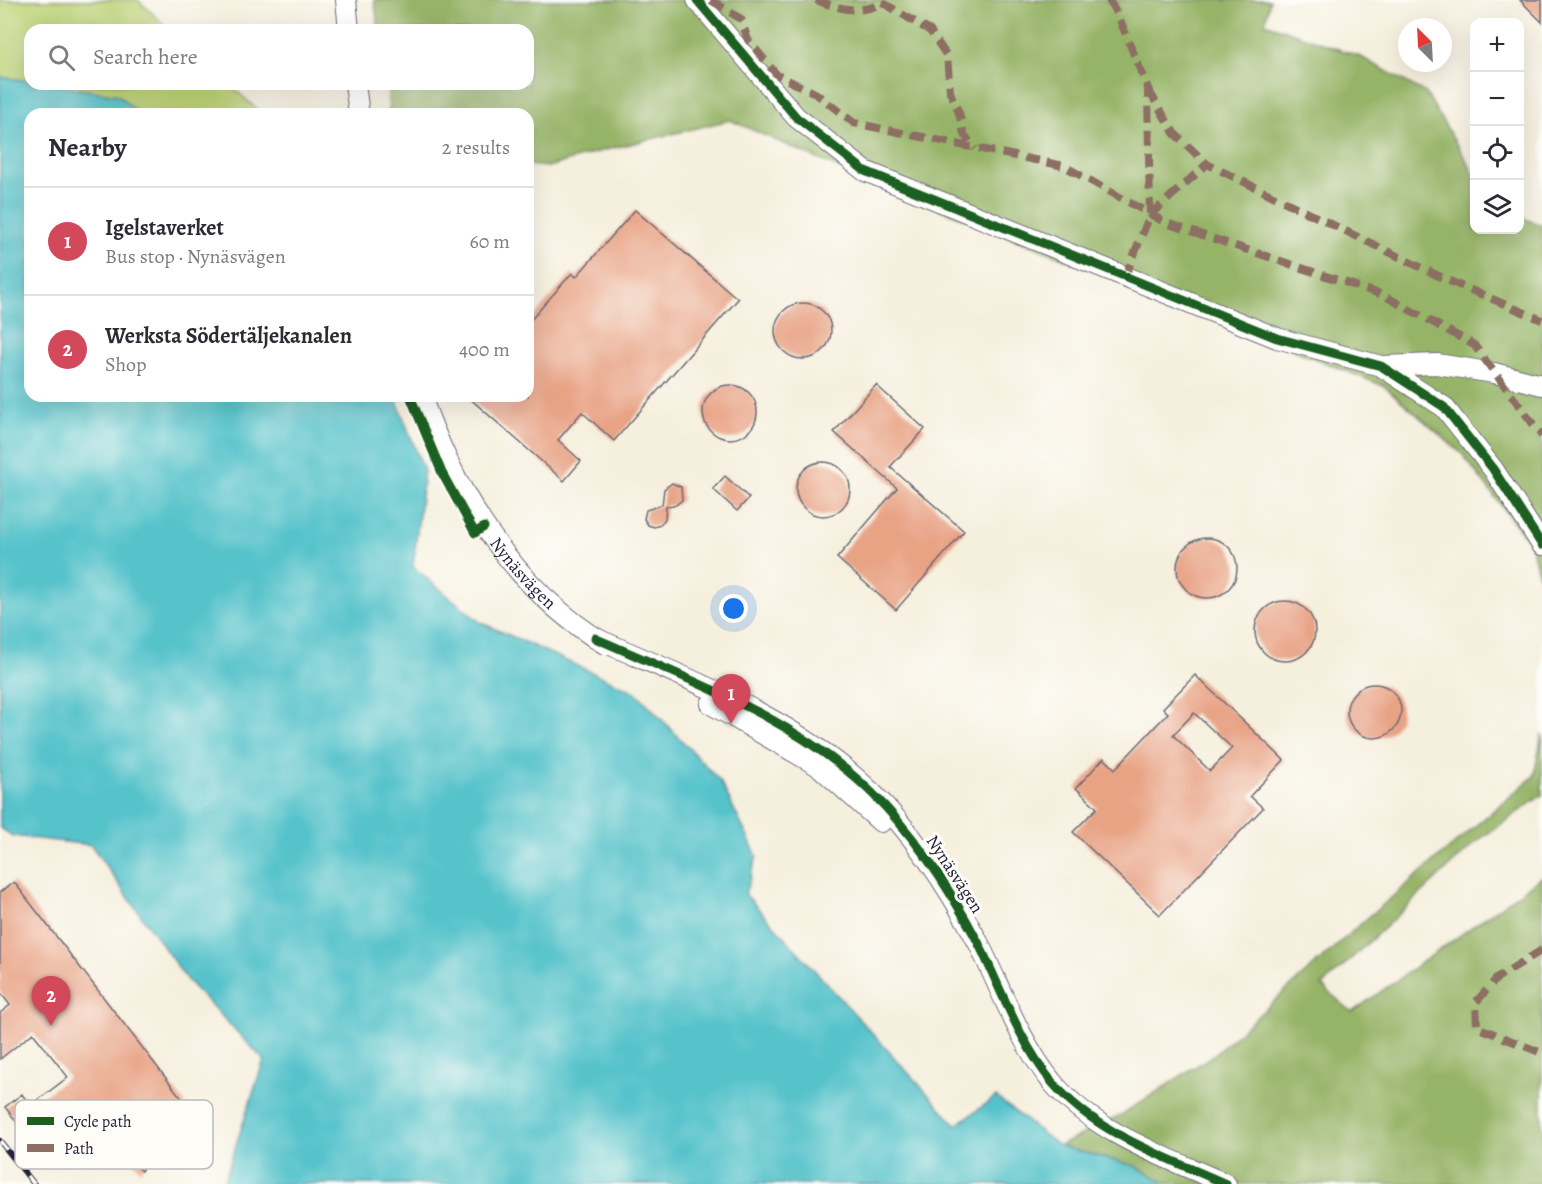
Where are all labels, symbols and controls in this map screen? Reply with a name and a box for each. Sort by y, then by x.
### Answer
north arrow [1398,18,1452,72]
map controls [1470,18,1524,234]
button: + [1470,18,1524,72]
search box [24,24,534,90]
icon: search [45,41,78,74]
text: Search here [93,42,198,72]
button: − [1470,72,1524,126]
button: locate [1470,126,1524,180]
text: Nearby [48,130,127,165]
text: 2 results [442,134,510,161]
button: layers [1470,180,1524,234]
text: Igelstaverket [105,213,224,243]
text: 1 [64,228,71,255]
text: 60 m [470,228,510,255]
text: Bus stop · Nynäsvägen [105,243,286,270]
text: Werksta Södertäljekanalen [105,321,352,351]
text: 2 [63,336,72,363]
text: 400 m [459,336,510,363]
text: Shop [105,351,147,378]
street label: Nynäsvägen [484,532,561,615]
your location [719,594,748,623]
pin: 1 [712,674,750,724]
street label: Nynäsvägen [921,830,989,918]
pin: 2 [32,976,70,1026]
legend [15,1100,213,1169]
text: Cycle path [64,1111,132,1133]
text: Path [64,1138,94,1160]

